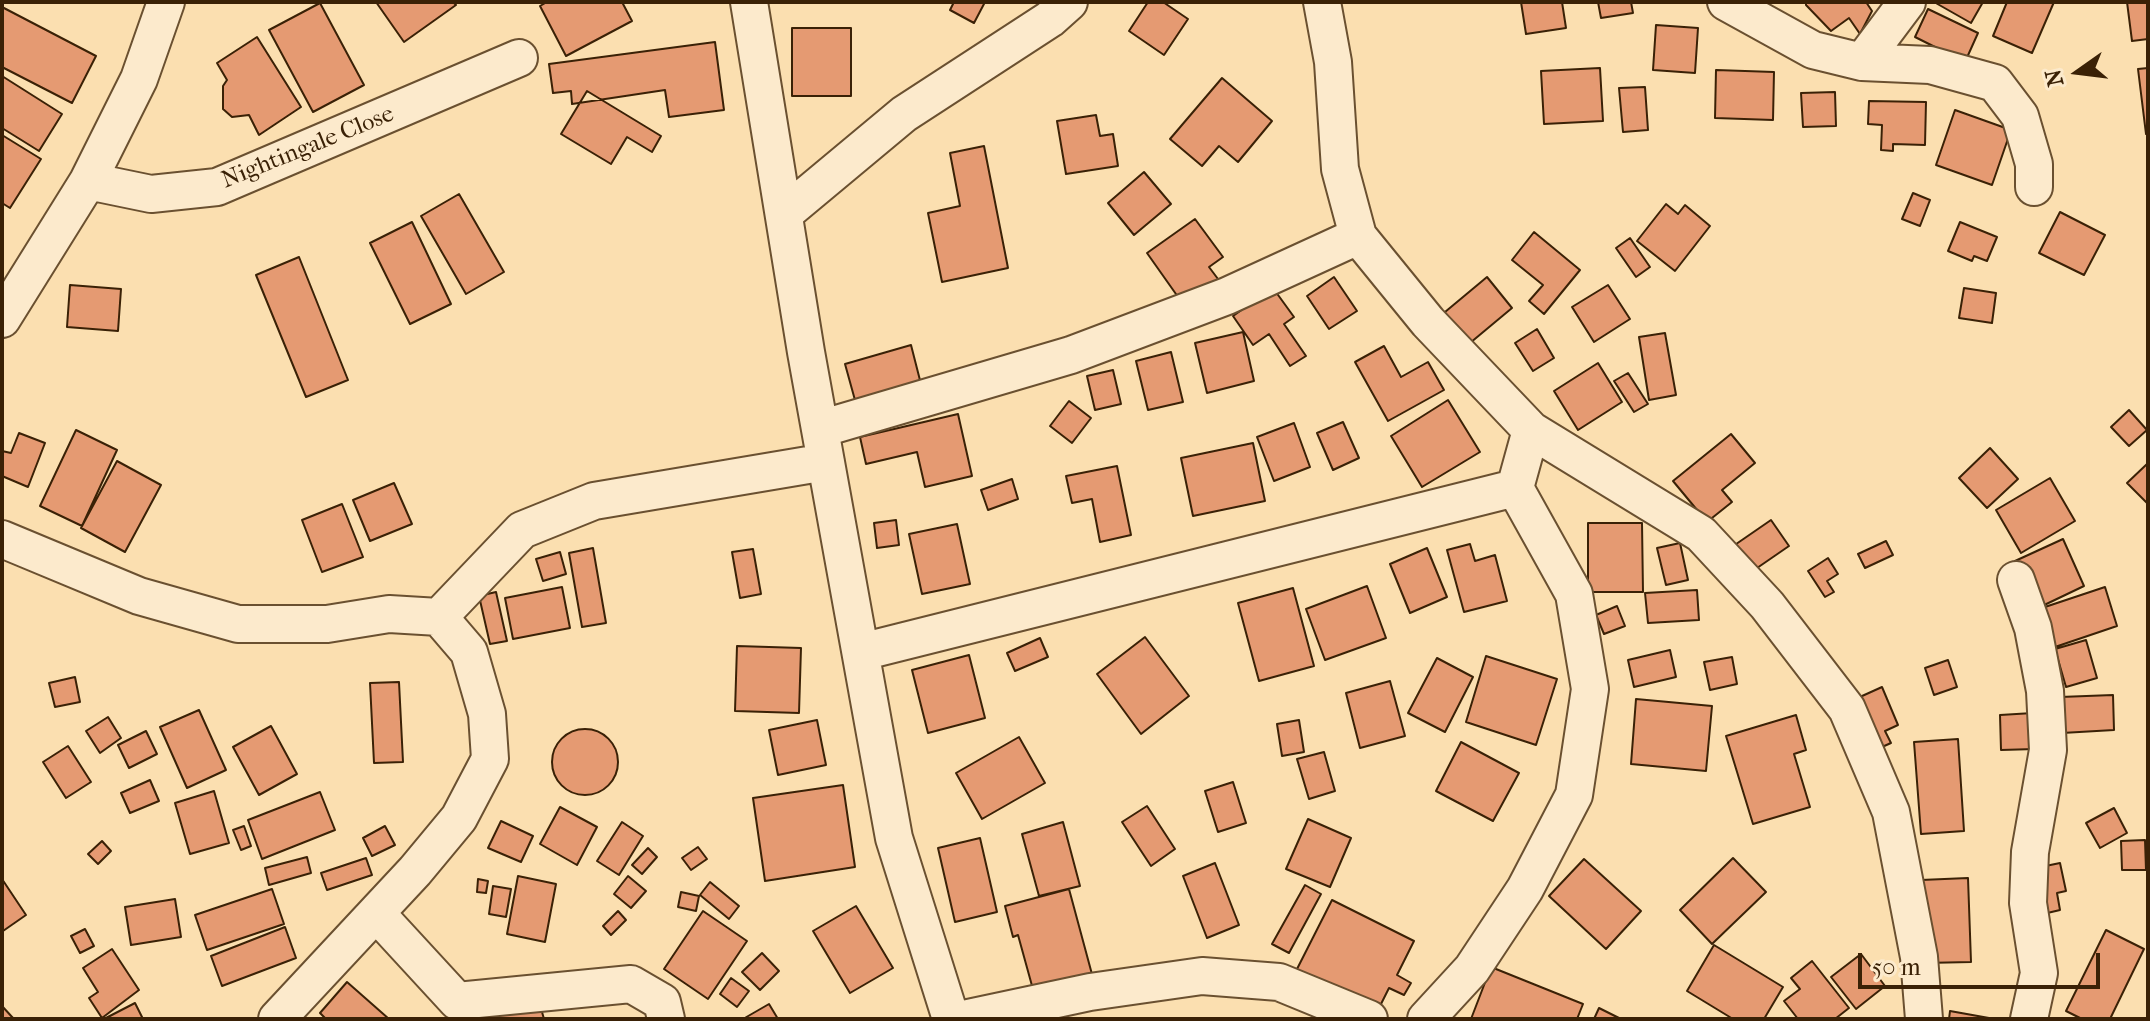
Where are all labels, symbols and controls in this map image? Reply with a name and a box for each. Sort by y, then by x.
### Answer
north arrow [2038,32,2118,112]
text: N [2040,67,2069,89]
street label: Nightingale Close [218,100,398,196]
scale bar [1862,937,2104,987]
text: 50 m [1872,953,1921,981]

